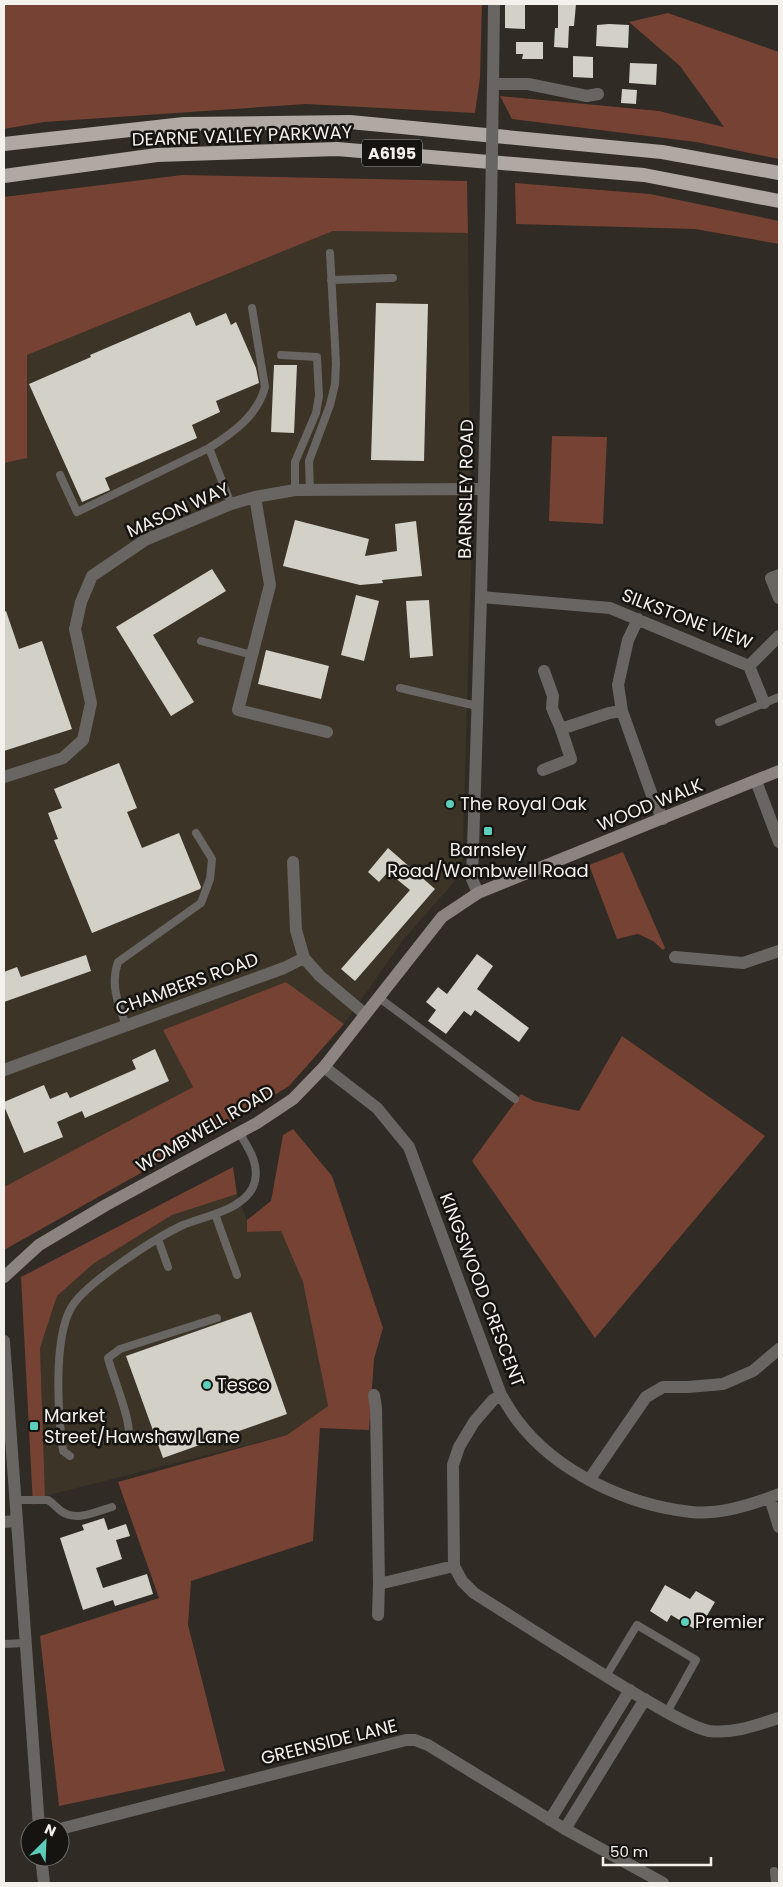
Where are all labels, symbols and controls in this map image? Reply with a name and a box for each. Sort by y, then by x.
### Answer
street label: DEARNE VALLEY PARKWAY [131,119,353,152]
road number: A6195 [362,140,422,167]
street label: BARNSLEY ROAD [452,419,479,559]
street label: MASON WAY [122,476,234,543]
street label: SILKSTONE VIEW [618,582,757,655]
street label: WOOD WALK [593,772,706,837]
place label: The Royal Oak [460,791,588,816]
marker: The Royal Oak [444,798,456,810]
marker: Barnsley Road/Wombwell Road [482,825,494,837]
place label: Barnsley Road/Wombwell Road [387,837,589,883]
street label: CHAMBERS ROAD [112,946,262,1021]
street label: WOMBWELL ROAD [131,1079,278,1178]
street label: KINGSWOOD CRESCENT [434,1189,531,1391]
place label: Tesco [217,1372,270,1397]
marker: Tesco [201,1379,213,1391]
place label: Market Street/Hawshaw Lane [44,1403,240,1449]
marker: Market Street/Hawshaw Lane [28,1420,40,1432]
place label: Premier [695,1609,764,1634]
marker: Premier [679,1616,691,1628]
street label: GREENSIDE LANE [258,1712,400,1771]
north arrow [20,1817,70,1867]
text: N [41,1819,59,1841]
scale bar [603,1834,710,1866]
text: 50 m [610,1841,648,1862]

